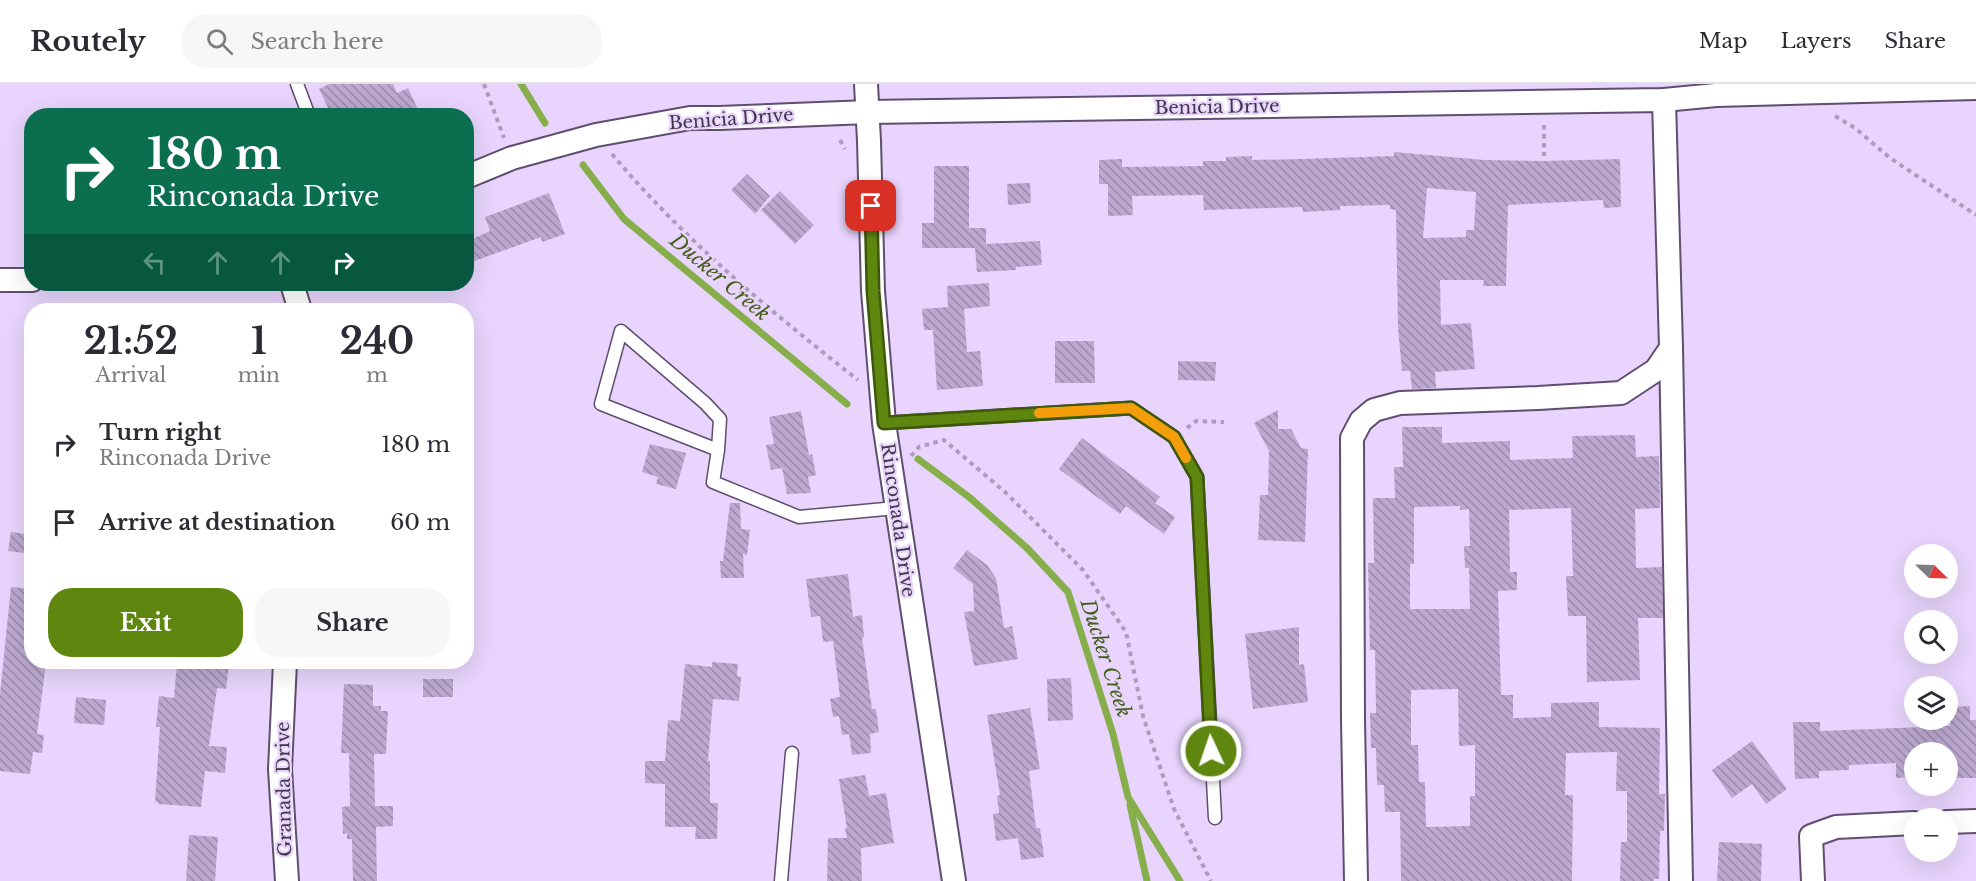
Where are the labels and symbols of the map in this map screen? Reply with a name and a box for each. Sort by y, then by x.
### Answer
street label: Benicia Drive [1154,95,1280,119]
street label: Benicia Drive [668,104,794,134]
pin [845,180,896,231]
water label: Ducker Creek [664,228,775,326]
street label: Rinconada Drive [876,442,920,598]
north arrow [1904,544,1958,598]
water label: Ducker Creek [1075,595,1136,720]
position arrow [1179,719,1243,783]
street label: Granada Drive [272,721,296,857]

